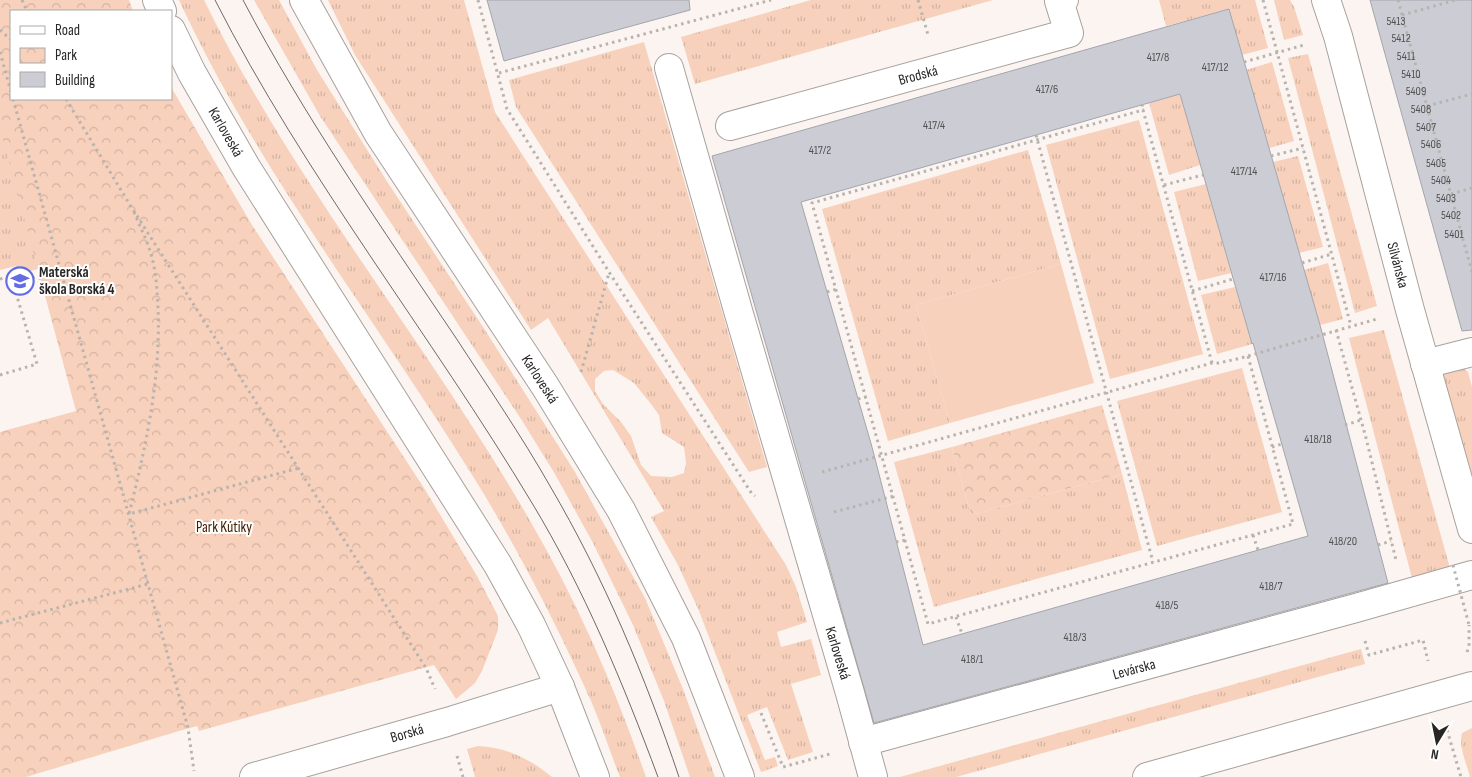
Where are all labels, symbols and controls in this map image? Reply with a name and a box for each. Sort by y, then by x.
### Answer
legend [10,10,172,100]
house number: 5413 [1386,14,1406,29]
text: Road [55,21,80,40]
house number: 5412 [1391,31,1411,46]
text: Park [55,46,77,65]
house number: 5411 [1397,49,1416,64]
house number: 417/8 [1147,50,1169,65]
house number: 417/12 [1202,60,1228,75]
street label: Brodská [896,61,940,90]
house number: 5410 [1401,67,1421,82]
text: Building [55,71,95,90]
house number: 417/6 [1036,82,1058,97]
house number: 5409 [1406,84,1426,99]
house number: 5408 [1411,102,1431,117]
street label: Karloveská [204,104,247,161]
house number: 417/4 [923,118,945,133]
house number: 5407 [1416,120,1436,135]
house number: 5406 [1421,137,1441,152]
house number: 417/2 [809,143,831,158]
house number: 5405 [1426,156,1446,171]
house number: 417/14 [1231,164,1257,179]
house number: 5404 [1431,173,1451,188]
house number: 5403 [1436,191,1456,206]
house number: 5402 [1441,208,1461,223]
house number: 5401 [1444,227,1465,242]
street label: Silvánska [1382,240,1413,290]
place label: Materská škola Borská 4 [39,263,115,299]
school or university icon: Materská škola Borská 4 [5,266,35,296]
house number: 417/16 [1260,270,1286,285]
street label: Karloveská [517,351,562,407]
house number: 418/18 [1304,432,1332,447]
park label: Park Kútiky [196,518,252,537]
house number: 418/20 [1329,534,1357,549]
house number: 418/7 [1259,579,1283,594]
house number: 418/5 [1156,598,1179,613]
street label: Karloveská [820,624,855,682]
house number: 418/3 [1063,630,1087,645]
house number: 418/1 [961,652,984,667]
street label: Levárska [1111,655,1158,684]
north arrow [1412,717,1462,767]
street label: Borská [388,720,426,747]
text: N [1430,745,1440,763]

